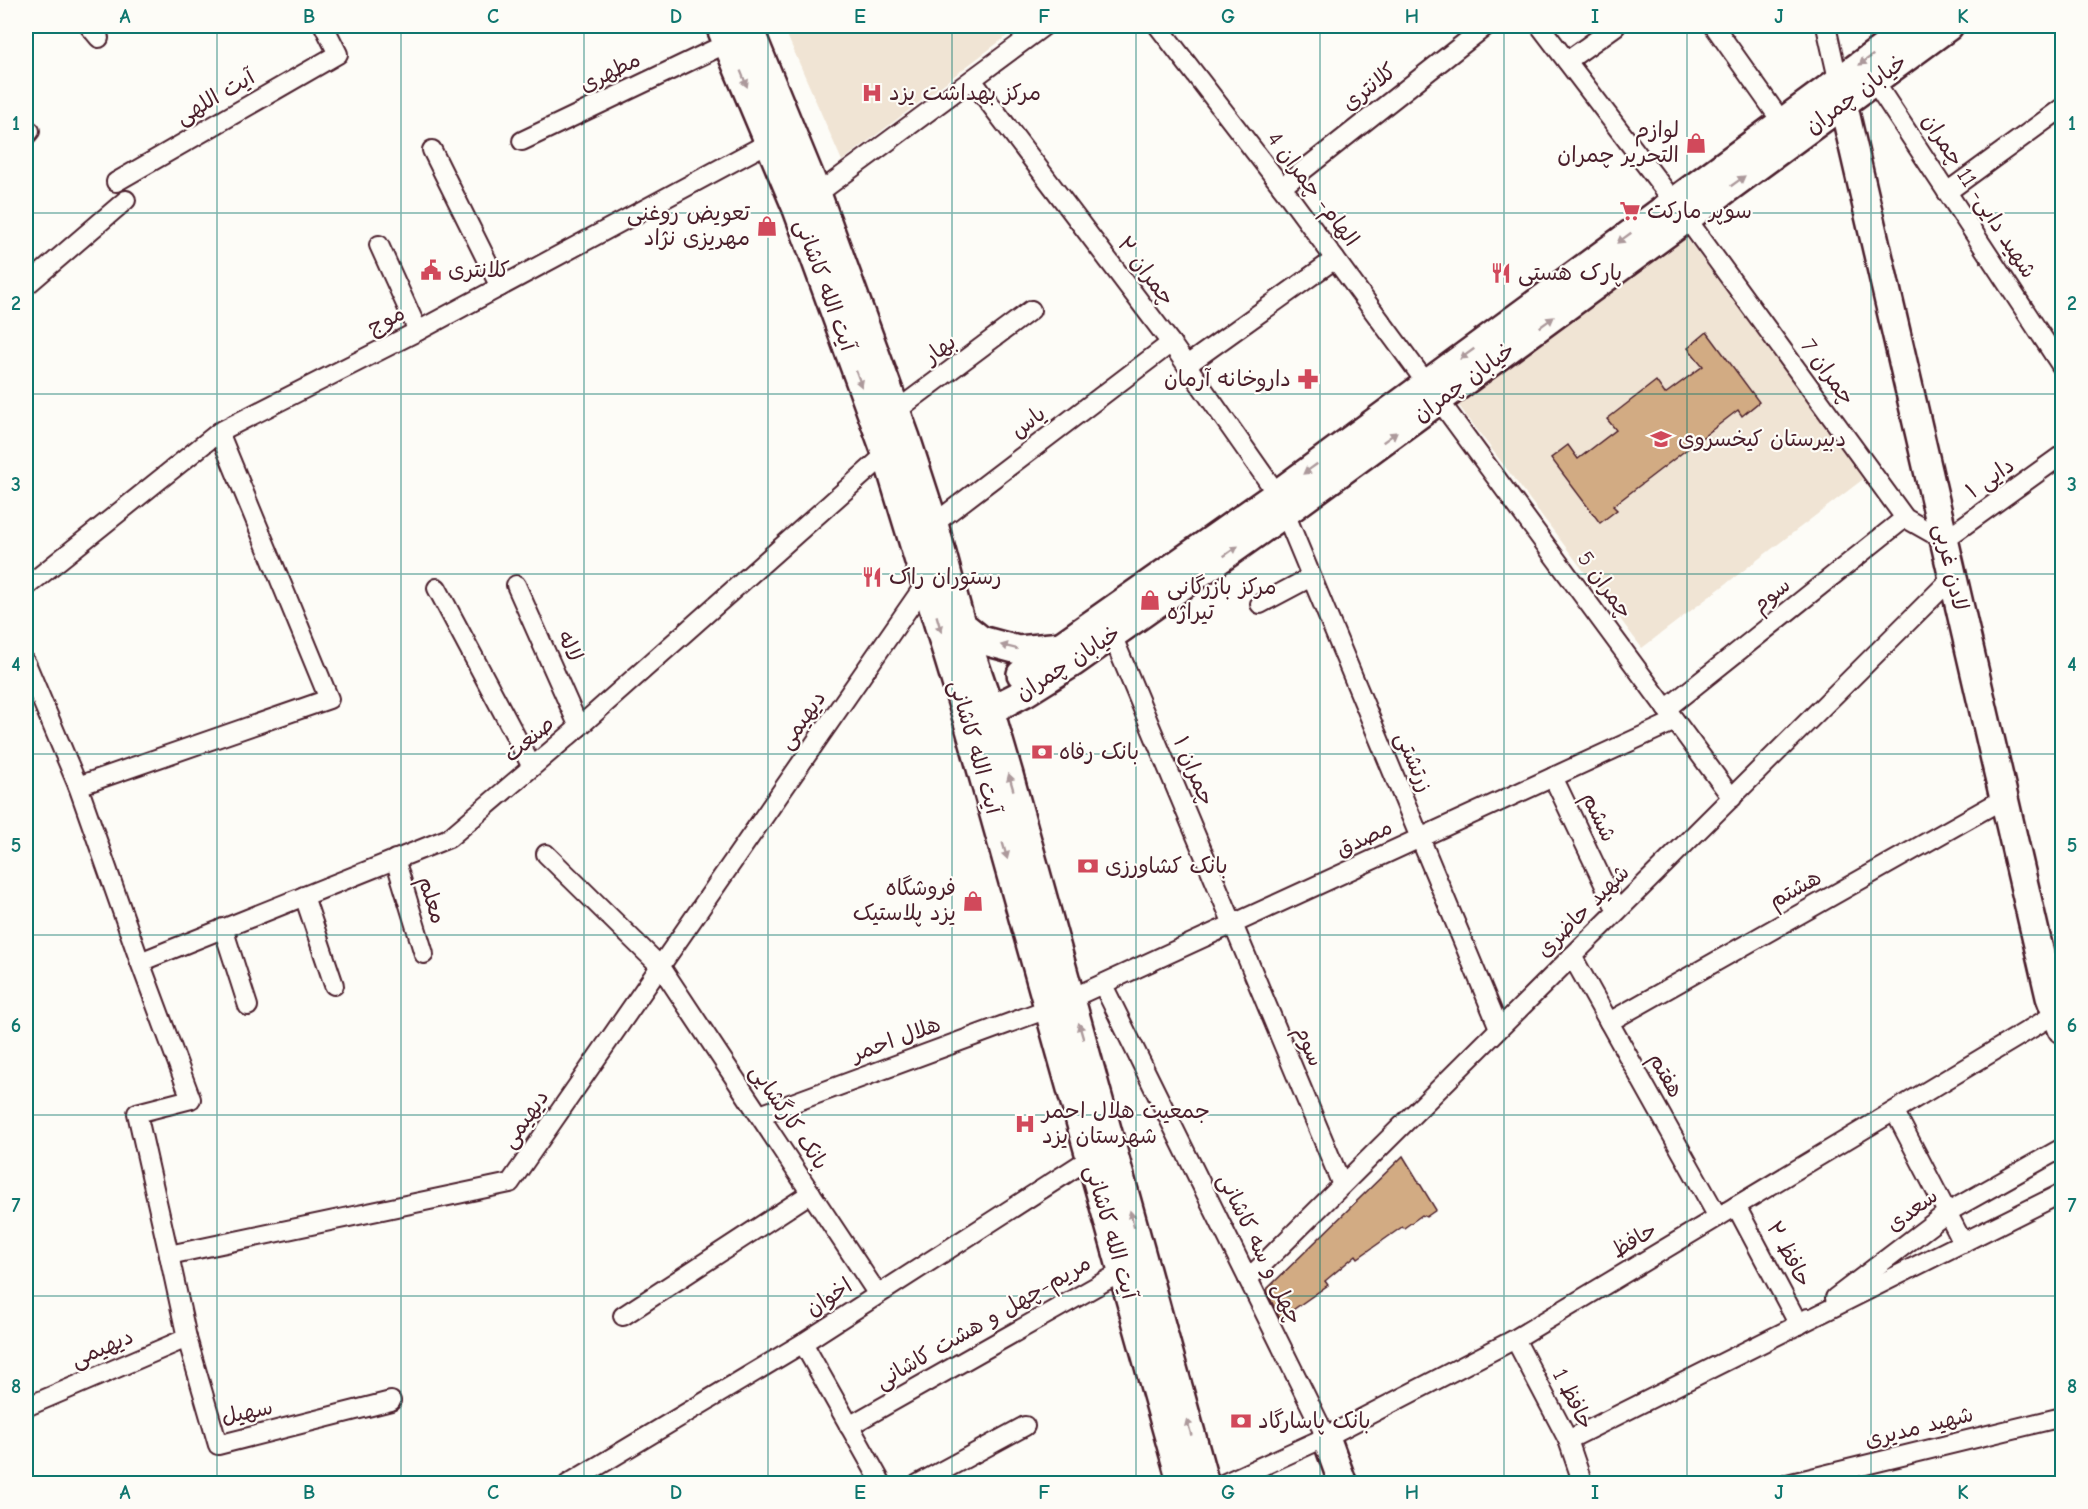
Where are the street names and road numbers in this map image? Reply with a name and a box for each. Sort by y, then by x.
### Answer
street label: مطهری [575,46,645,98]
street label: خیابان چمران [1800,48,1912,140]
street label: کلانتری [1337,58,1401,116]
street label: آیت اللهی [171,63,261,131]
street label: شهید دایی- 11 چمران [1915,109,2042,284]
street label: الهام- چمران 4 [1258,127,1365,254]
street label: آیت الله کاشانی [788,216,861,356]
street label: چمران ۲ [1112,231,1180,311]
street label: موج [363,300,409,341]
street label: بهار [917,329,961,371]
street label: چمران 7 [1795,334,1861,410]
street label: خیابان چمران [1408,336,1520,428]
street label: یاس [1005,400,1051,444]
street label: دایی ۱ [1961,452,2020,505]
street label: لادن غربی [1927,521,1974,613]
street label: چمران 5 [1572,546,1638,624]
street label: سوم [1747,572,1798,621]
street label: خیابان چمران [1011,620,1125,706]
street label: لاله [552,627,588,665]
street label: آیت الله کاشانی [943,677,1007,819]
street label: دیهیمی [773,686,832,755]
street label: صنعت [498,710,560,768]
street label: زرتشتی [1389,728,1438,796]
street label: چمران ۱ [1168,732,1220,810]
street label: ششم [1574,788,1622,847]
street label: مصدق [1332,814,1396,862]
street label: شهید حاضری [1531,859,1635,963]
street label: هشتم [1764,864,1827,916]
street label: معلم [410,873,451,928]
street label: هلال احمر [846,1011,944,1068]
street label: سوم [1285,1022,1329,1072]
street label: هفتم [1641,1048,1689,1103]
street label: بانک کارگشایی [743,1059,834,1175]
street label: دیهیمی [496,1085,555,1154]
street label: آیت الله کاشانی [1079,1162,1143,1304]
street label: چهل و سه کاشانی [1211,1169,1308,1329]
street label: سعدی [1881,1183,1943,1237]
street label: حافظ [1607,1216,1661,1264]
street label: حافظ ۲ [1761,1217,1817,1291]
street label: مریم-چهل و هشت کاشانی [871,1250,1097,1397]
street label: اخوان [801,1272,857,1322]
street label: دیهیمی [67,1323,138,1374]
street label: حافظ 1 [1547,1364,1599,1434]
street label: سهیل [219,1394,275,1430]
street label: شهید مدیری [1862,1401,1976,1453]

